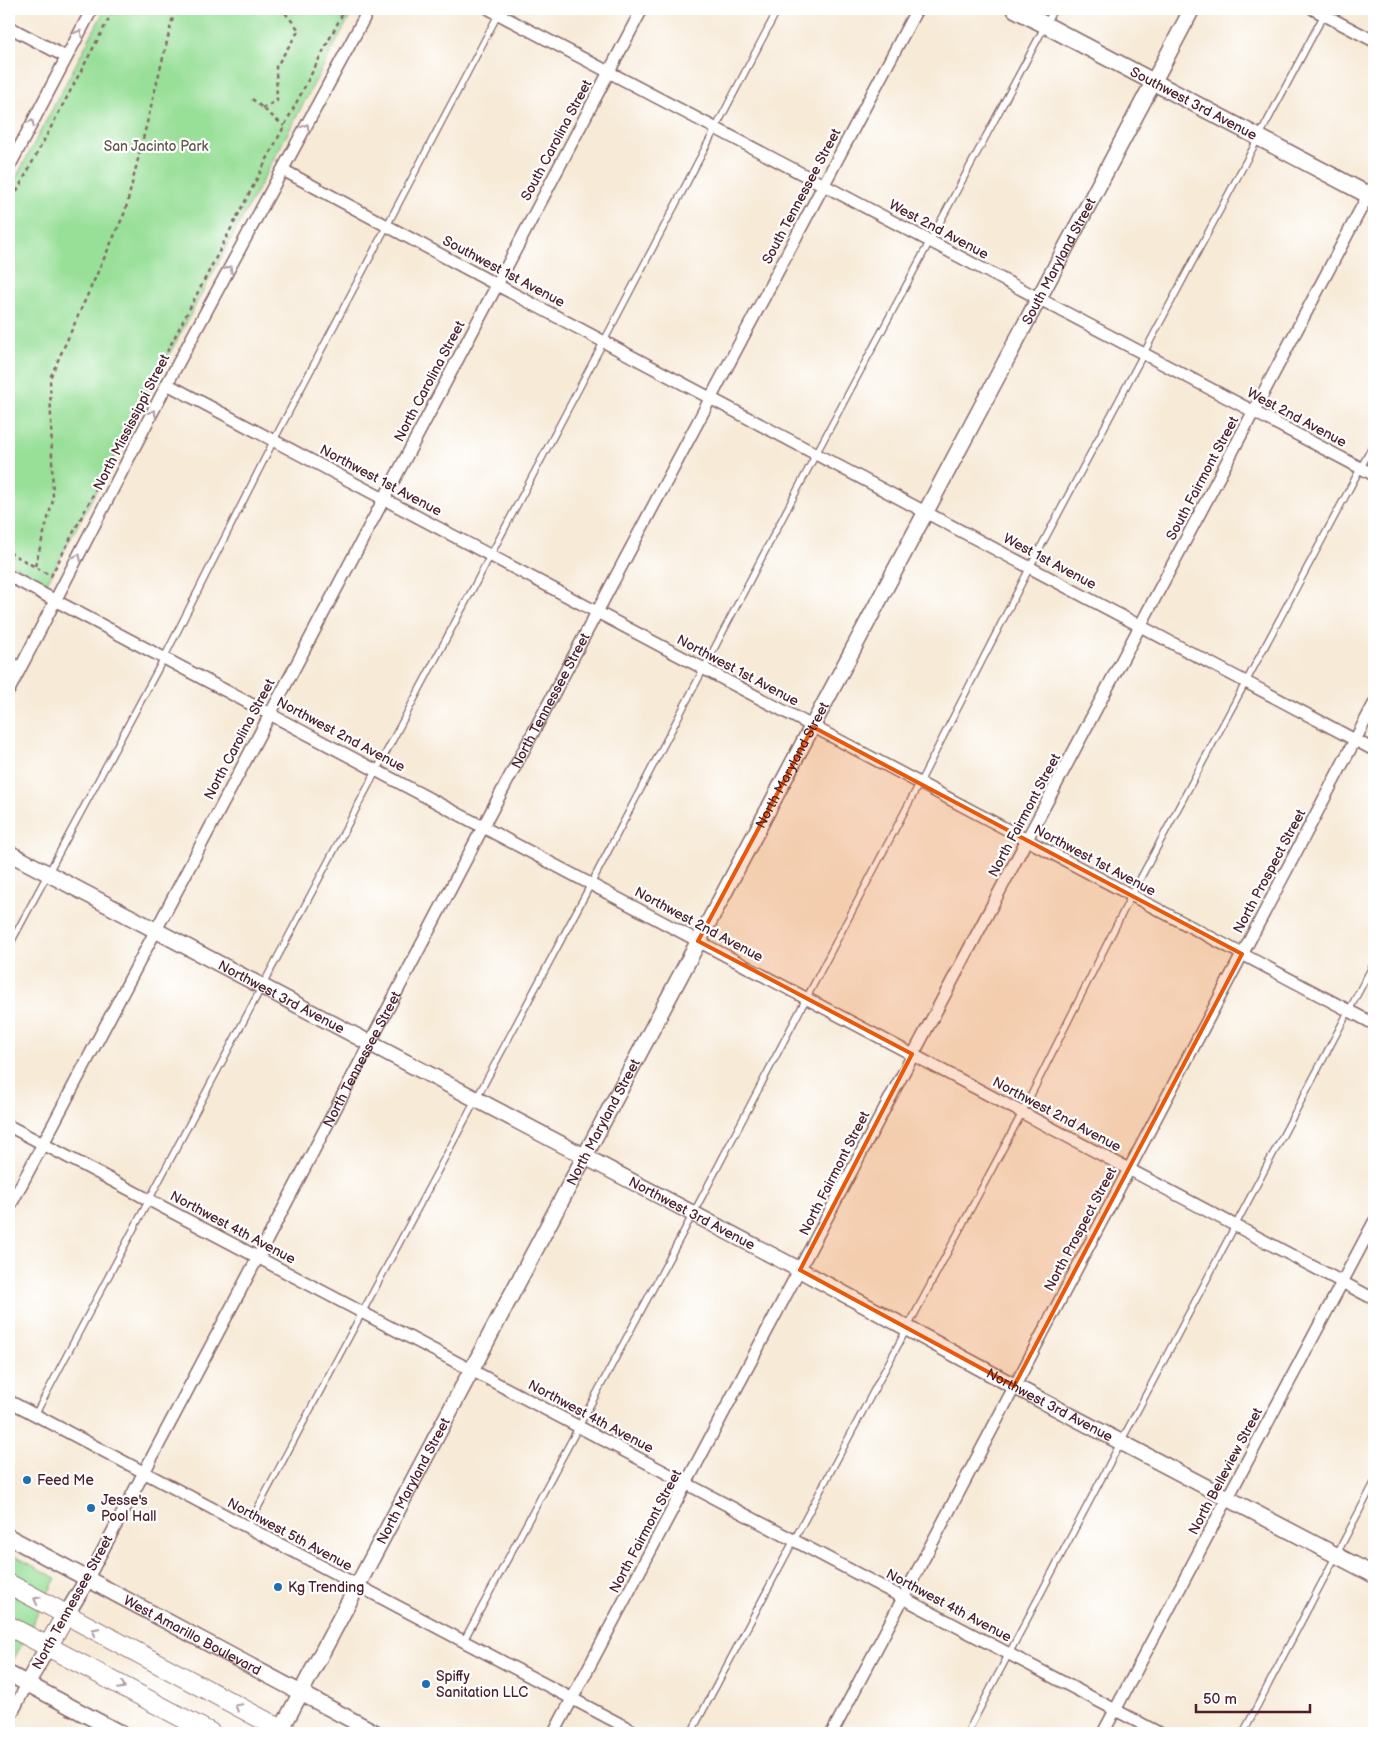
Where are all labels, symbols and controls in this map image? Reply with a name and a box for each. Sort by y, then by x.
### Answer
one-way arrow [73,29,83,38]
street label: Southwest 3rd Avenue [1127,63,1260,144]
street label: South Carolina Street [517,76,596,204]
one-way arrow [25,120,35,129]
one-way arrow [300,123,310,132]
street label: South Tennessee Street [758,125,845,267]
park label: San Jacinto Park [104,138,208,155]
street label: South Maryland Street [1018,194,1100,328]
street label: West 2nd Avenue [886,196,991,263]
street label: Southwest 1st Avenue [440,232,568,311]
one-way arrow [223,266,233,275]
street label: North Carolina Street [390,317,469,445]
street label: North Mississippi Street [90,351,174,493]
street label: West 2nd Avenue [1244,384,1349,451]
one-way arrow [147,409,157,418]
street label: South Fairmont Street [1163,413,1243,543]
street label: Northwest 1st Avenue [317,441,445,520]
street label: West 1st Avenue [1000,530,1099,593]
one-way arrow [72,553,82,562]
street label: North Tennessee Street [508,629,594,771]
street label: Northwest 1st Avenue [674,631,802,710]
street label: North Carolina Street [200,675,279,803]
street label: Northwest 2nd Avenue [274,693,408,776]
street label: North Maryland Street [752,698,833,831]
street label: North Fairmont Street [985,750,1065,880]
street label: North Prospect Street [1230,806,1310,936]
street label: Northwest 1st Avenue [1031,821,1159,900]
street label: Northwest 2nd Avenue [632,883,766,966]
street label: Northwest 3rd Avenue [215,957,347,1037]
street label: North Tennessee Street [320,988,405,1130]
street label: North Maryland Street [563,1055,644,1188]
street label: Northwest 2nd Avenue [990,1073,1124,1156]
street label: North Fairmont Street [796,1108,874,1238]
street label: North Prospect Street [1041,1164,1121,1294]
street label: Northwest 3rd Avenue [626,1173,758,1254]
street label: Northwest 4th Avenue [167,1187,298,1268]
street label: Northwest 3rd Avenue [983,1365,1116,1445]
street label: Northwest 4th Avenue [525,1376,656,1457]
street label: North Belleview Street [1185,1404,1266,1538]
street label: North Maryland Street [373,1414,454,1547]
street label: North Fairmont Street [606,1466,686,1596]
place label: Feed Me [37,1472,94,1489]
marker: Feed Me [21,1474,33,1486]
place label: Jesse's Pool Hall [101,1492,156,1525]
street label: Northwest 5th Avenue [224,1494,355,1575]
marker: Jesse's Pool Hall [85,1502,97,1514]
street label: North Tennessee Street [28,1532,117,1672]
street label: Northwest 4th Avenue [883,1565,1014,1646]
place label: Kg Trending [288,1579,364,1596]
marker: Kg Trending [272,1581,284,1593]
street label: West Amarillo Boulevard [121,1592,264,1679]
one-way arrow [33,1596,42,1606]
one-way arrow [91,1627,100,1637]
place label: Spiffy Sanitation LLC [436,1668,528,1701]
marker: Spiffy Sanitation LLC [420,1678,432,1690]
one-way arrow [116,1680,125,1690]
scale bar [1196,1682,1309,1714]
text: 50 m [1203,1690,1237,1709]
one-way arrow [235,1703,244,1713]

